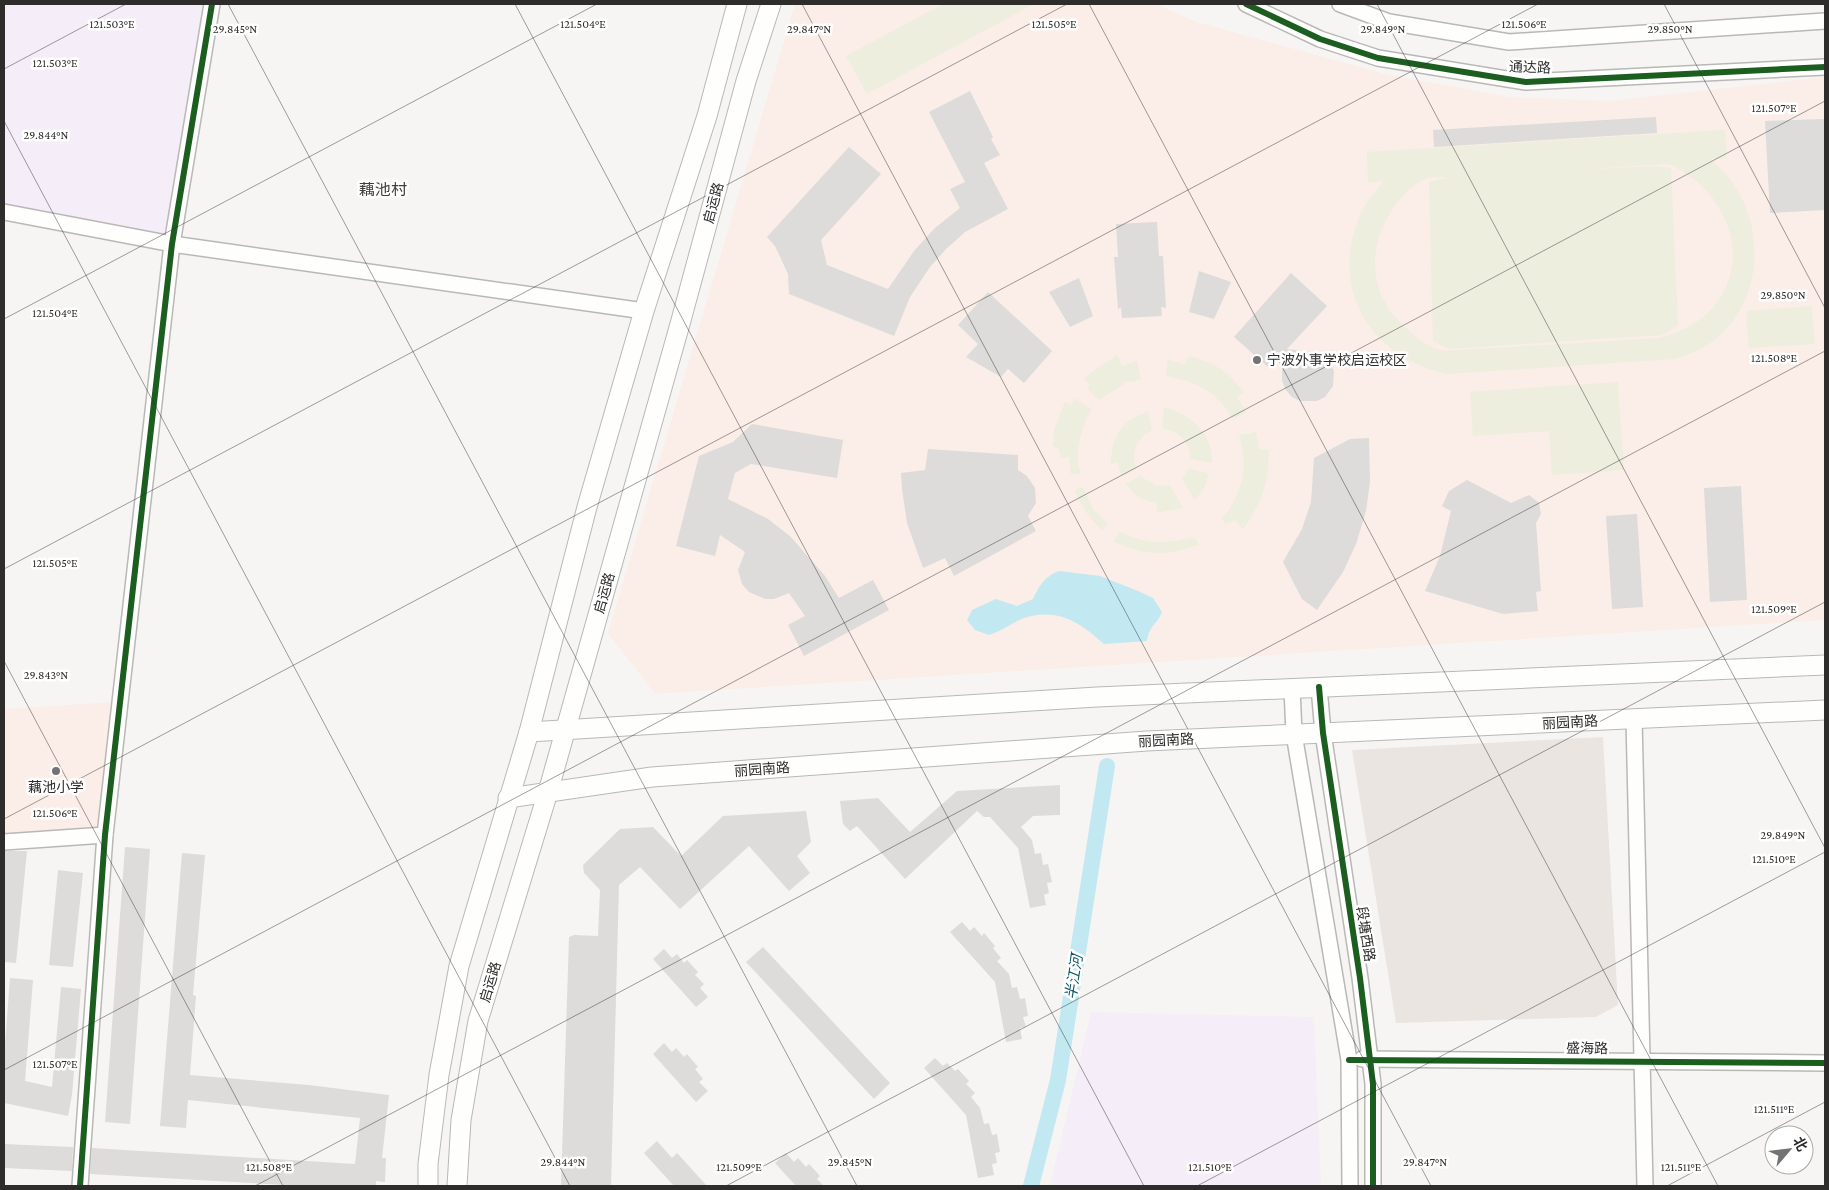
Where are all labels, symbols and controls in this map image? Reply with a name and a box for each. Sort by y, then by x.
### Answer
text: 121.503°E [89,17,135,31]
text: 121.504°E [560,17,606,31]
text: 121.505°E [1031,17,1077,31]
text: 121.506°E [1501,17,1547,31]
text: 29.845°N [213,22,257,36]
text: 29.847°N [787,22,831,36]
text: 29.849°N [1361,22,1406,36]
text: 29.850°N [1647,22,1693,36]
text: 121.503°E [32,56,78,70]
street label: 通达路 [1509,58,1551,76]
text: 121.507°E [1752,101,1797,115]
text: 29.844°N [24,128,69,142]
district label: 藕池村 [359,181,407,198]
street label: 启运路 [700,181,726,225]
text: 29.850°N [1760,288,1806,302]
text: 121.504°E [32,306,78,320]
text: 121.508°E [1751,351,1797,365]
place label: 宁波外事学校启运校区 [1267,352,1407,368]
marker: 宁波外事学校启运校区 [1251,354,1263,366]
text: 121.505°E [32,556,78,570]
street label: 启运路 [591,571,617,615]
text: 121.509°E [1751,602,1797,616]
text: 29.843°N [24,668,68,682]
street label: 丽园南路 [1542,713,1598,731]
street label: 丽园南路 [1138,731,1194,749]
street label: 丽园南路 [734,759,790,779]
marker: 藕池小学 [50,765,62,777]
place label: 藕池小学 [28,779,84,795]
text: 121.506°E [32,806,78,820]
text: 29.849°N [1761,828,1806,842]
text: 121.510°E [1752,852,1796,866]
street label: 段塘西路 [1354,905,1378,963]
water label: 半江河 [1063,951,1086,1000]
street label: 启运路 [476,960,504,1004]
street label: 盛海路 [1566,1040,1608,1056]
text: 121.507°E [33,1057,78,1071]
text: 121.511°E [1754,1102,1795,1116]
north arrow [1764,1125,1814,1175]
text: 北 [1790,1134,1811,1154]
text: 29.844°N [541,1155,586,1169]
text: 29.845°N [828,1155,872,1169]
text: 29.847°N [1403,1155,1447,1169]
text: 121.508°E [246,1160,292,1174]
text: 121.509°E [716,1160,762,1174]
text: 121.510°E [1188,1160,1232,1174]
text: 121.511°E [1661,1160,1702,1174]

